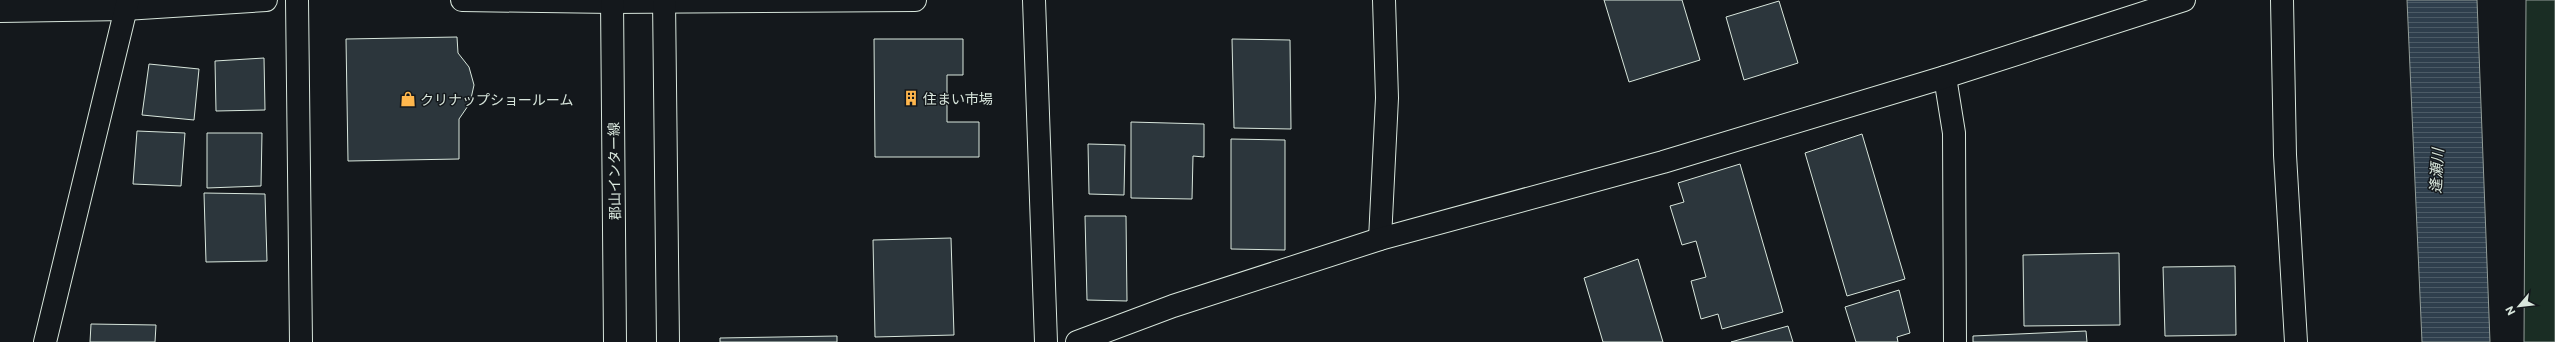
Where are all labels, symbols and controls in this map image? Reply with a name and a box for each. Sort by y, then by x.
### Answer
building icon: 住まい市場 [902,89,920,107]
shop icon: クリナップショールーム [399,90,417,108]
place label: 住まい市場 [923,90,993,107]
place label: クリナップショールーム [420,91,574,108]
street label: 郡山インター線 [605,122,623,220]
water label: 逢瀬川 [2426,146,2446,194]
north arrow [2499,286,2539,326]
text: N [2502,304,2517,318]

